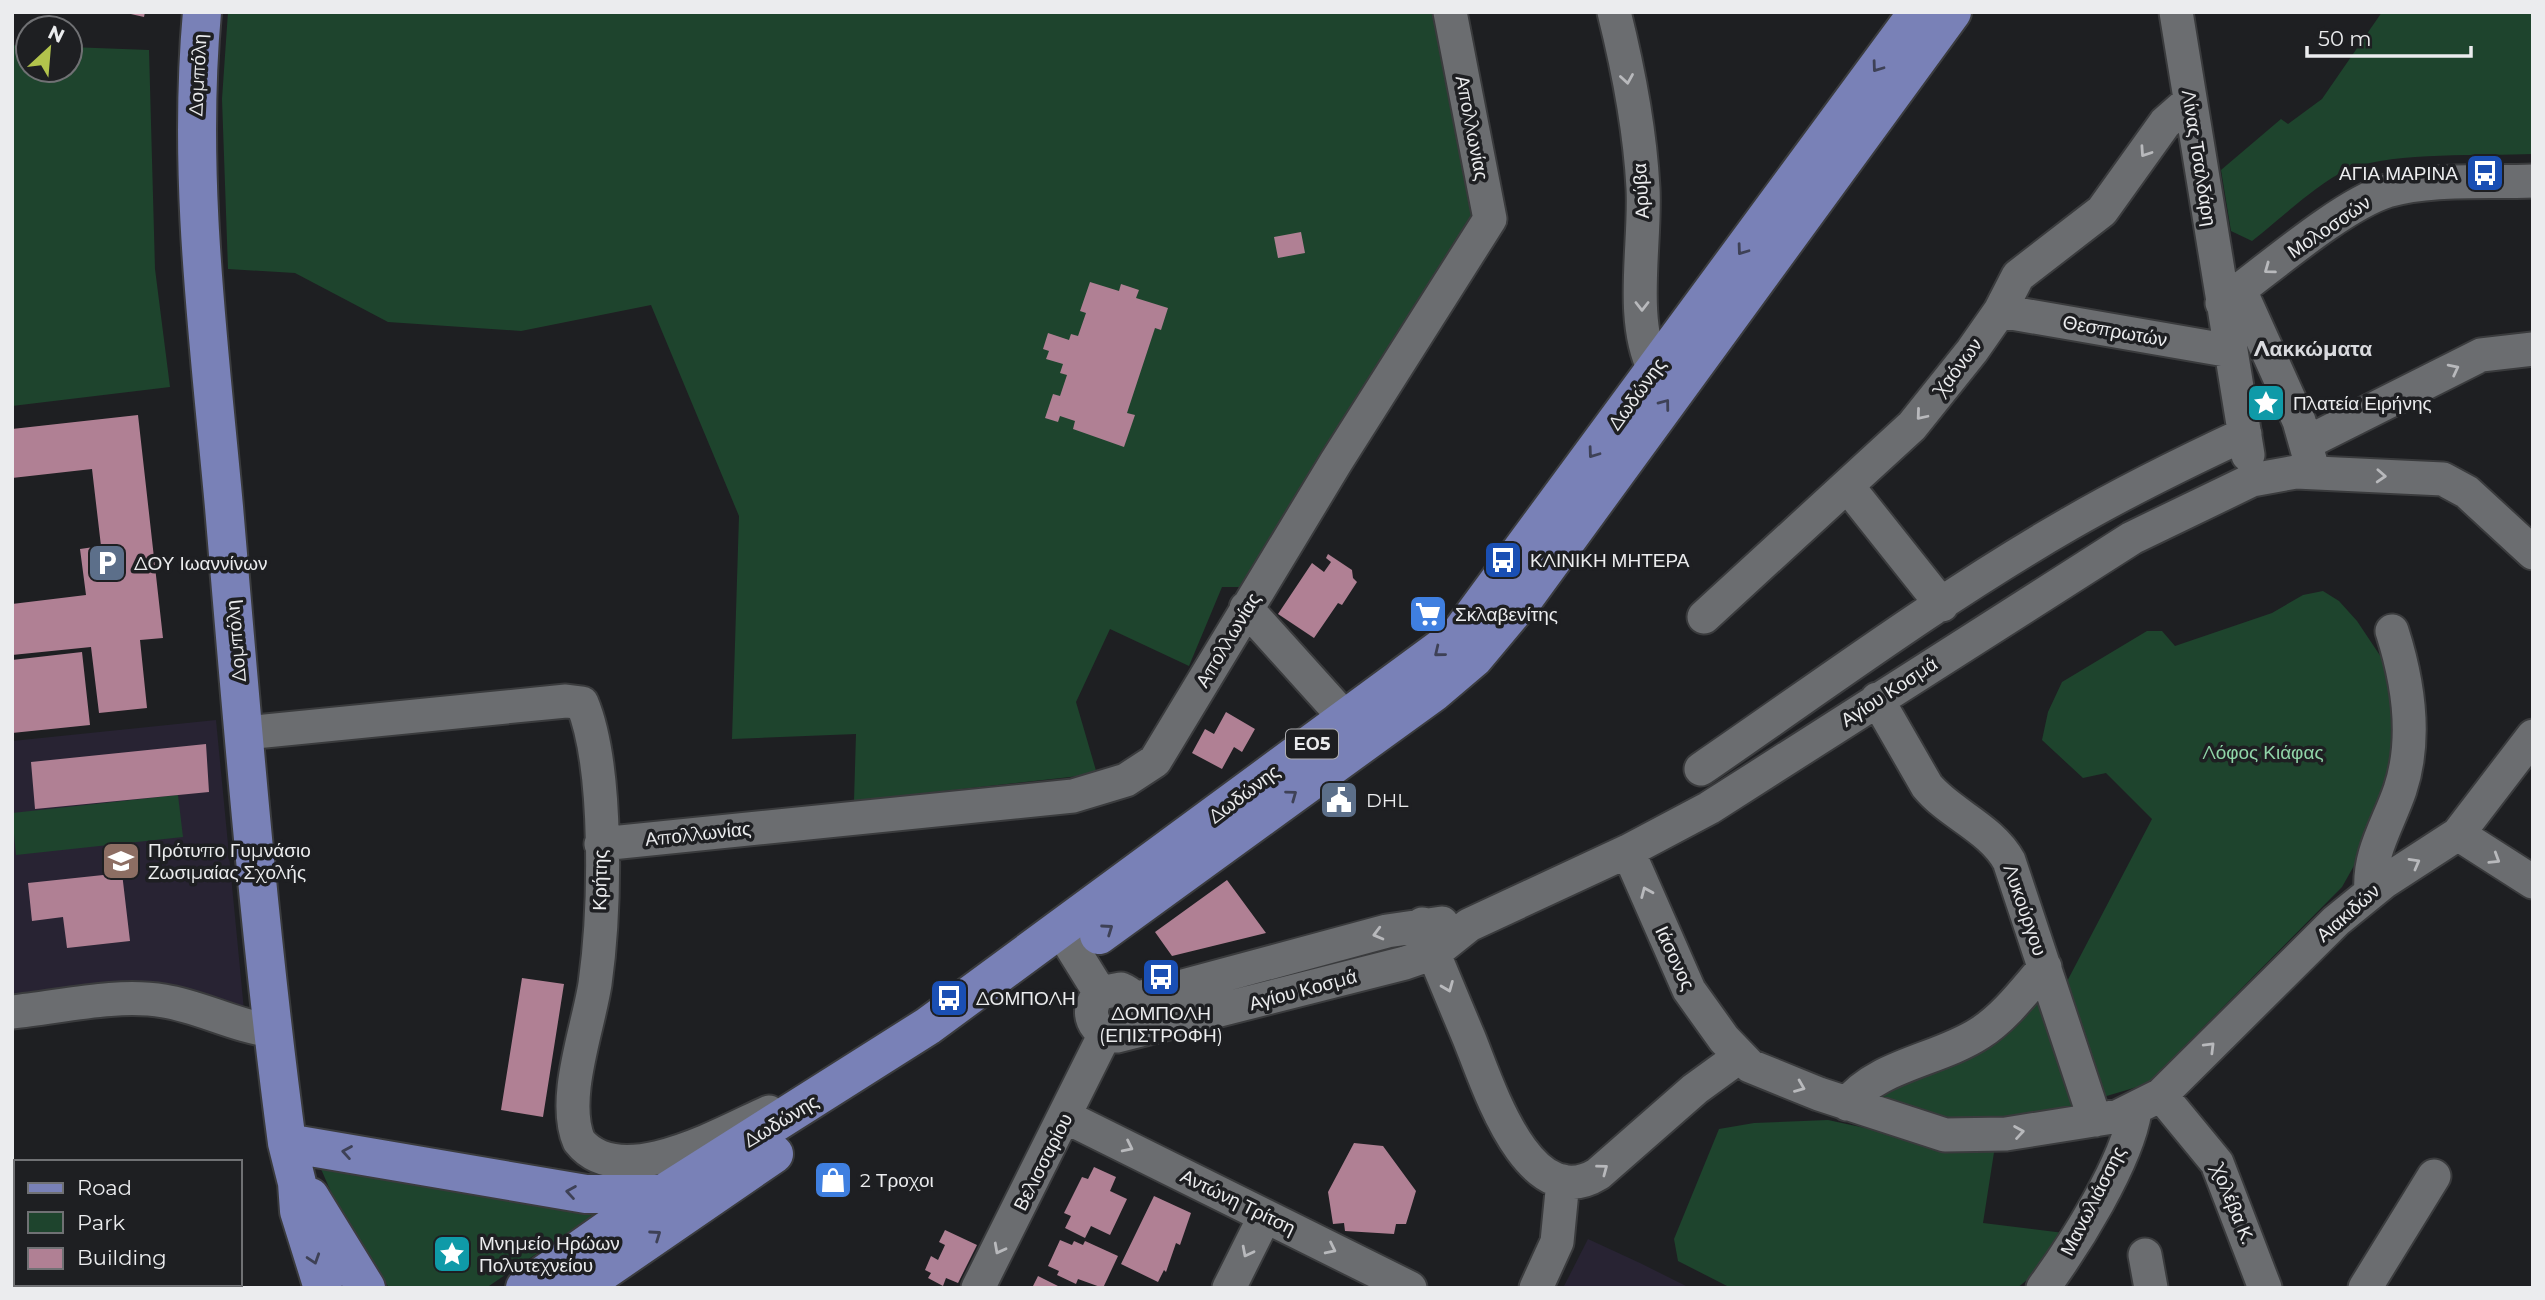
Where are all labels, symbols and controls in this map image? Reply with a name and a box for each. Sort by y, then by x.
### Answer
north arrow [14,14,84,84]
scale bar [2307,14,2472,58]
text: N [44,20,68,48]
text: 50 m [2318,26,2372,51]
street label: Δομπόλη [184,33,212,117]
one-way arrow [1873,59,1885,72]
one-way arrow [1619,73,1634,85]
street label: Απολλωνίας [1451,74,1493,182]
street label: Λίνας Τσαλδάρη [2177,88,2221,228]
one-way arrow [2141,144,2153,157]
bus stop icon: ΑΓΙΑ ΜΑΡΙΝΑ [2464,152,2506,194]
place label: ΑΓΙΑ ΜΑΡΙΝΑ [2339,162,2458,185]
street label: Αρύβα [1628,163,1654,219]
street label: Μολοσσών [2283,191,2375,263]
one-way arrow [1738,242,1750,255]
one-way arrow [2264,261,2276,273]
one-way arrow [1634,301,1650,311]
street label: Θεσπρωτών [2061,311,2169,351]
street label: Χαόνων [1927,334,1987,403]
district label: Λακκώματα [2253,336,2372,361]
street label: Δωδώνης [1603,354,1671,434]
one-way arrow [2447,363,2459,377]
place icon: Πλατεία Ειρήνης [2245,382,2287,424]
place label: Πλατεία Ειρήνης [2293,392,2432,415]
one-way arrow [1657,399,1670,412]
one-way arrow [1917,407,1929,420]
one-way arrow [1589,445,1601,458]
one-way arrow [2376,468,2387,483]
bus stop icon: ΚΛΙΝΙΚΗ ΜΗΤΕΡΑ [1482,539,1524,581]
parking icon: ΔΟΥ Ιωαννίνων [86,542,128,584]
place label: ΚΛΙΝΙΚΗ ΜΗΤΕΡΑ [1530,549,1690,572]
place label: ΔΟΥ Ιωαννίνων [134,552,268,575]
street label: Απολλωνίας [1191,589,1265,691]
supermarket icon: Σκλαβενίτης [1407,593,1449,635]
street label: Δομπόλη [221,599,251,683]
place label: Σκλαβενίτης [1455,603,1558,626]
one-way arrow [1434,643,1446,656]
street label: Αγίου Κοσμά [1836,652,1942,732]
road number: ΕΟ5 [1286,730,1338,758]
park label: Λόφος Κιάφας [2202,741,2324,764]
street label: Δωδώνης [1204,760,1284,828]
public building icon: DHL [1318,779,1360,821]
place label: DHL [1366,789,1409,812]
one-way arrow [1284,791,1297,804]
street label: Απολλωνίας [644,817,752,851]
place label: Πρότυπο Γυμνάσιο Ζωσιμαίας Σχολής [148,839,311,884]
school or university icon: Πρότυπο Γυμνάσιο Ζωσιμαίας Σχολής [100,840,142,882]
street label: Κρήτης [588,849,612,911]
one-way arrow [2487,851,2500,864]
one-way arrow [2408,858,2420,871]
street label: Λυκούργου [1999,861,2051,959]
street label: Αιακιδών [2312,879,2384,947]
one-way arrow [1640,887,1654,899]
street label: Ιάσονος [1650,922,1700,994]
one-way arrow [1100,925,1113,937]
one-way arrow [1372,926,1384,940]
bus stop icon: ΔΟΜΠΟΛΗ (ΕΠΙΣΤΡΟΦΗ) [1140,956,1182,998]
street label: Αγίου Κοσμά [1247,965,1359,1015]
bus stop icon: ΔΟΜΠΟΛΗ [928,977,970,1019]
one-way arrow [1439,980,1453,992]
place label: ΔΟΜΠΟΛΗ [976,987,1076,1010]
place label: ΔΟΜΠΟΛΗ (ΕΠΙΣΤΡΟΦΗ) [1099,1002,1223,1047]
one-way arrow [2201,1042,2214,1055]
one-way arrow [1793,1078,1805,1092]
street label: Δωδώνης [739,1090,823,1152]
street label: Βελισσαρίου [1009,1110,1077,1214]
one-way arrow [2013,1125,2025,1140]
one-way arrow [1121,1139,1133,1153]
street label: Μανωλιάσσης [2056,1142,2130,1260]
one-way arrow [341,1146,353,1161]
street label: Χολέβα Κ. [2206,1158,2259,1247]
shop icon: 2 Τροχοι [812,1159,854,1201]
legend [14,1160,242,1286]
street label: Αντώνη Τρίτση [1177,1164,1299,1240]
one-way arrow [1595,1165,1608,1177]
place label: 2 Τροχοι [860,1169,934,1192]
text: Road [77,1175,132,1200]
one-way arrow [565,1184,577,1199]
text: Park [77,1210,125,1235]
one-way arrow [648,1231,661,1243]
place label: Μνημείο Ηρώων Πολυτεχνείου [479,1232,620,1277]
place icon: Μνημείο Ηρώων Πολυτεχνείου [431,1233,473,1275]
one-way arrow [1324,1240,1336,1254]
one-way arrow [994,1242,1007,1254]
text: Building [77,1245,167,1270]
one-way arrow [1241,1245,1255,1257]
one-way arrow [306,1253,321,1265]

